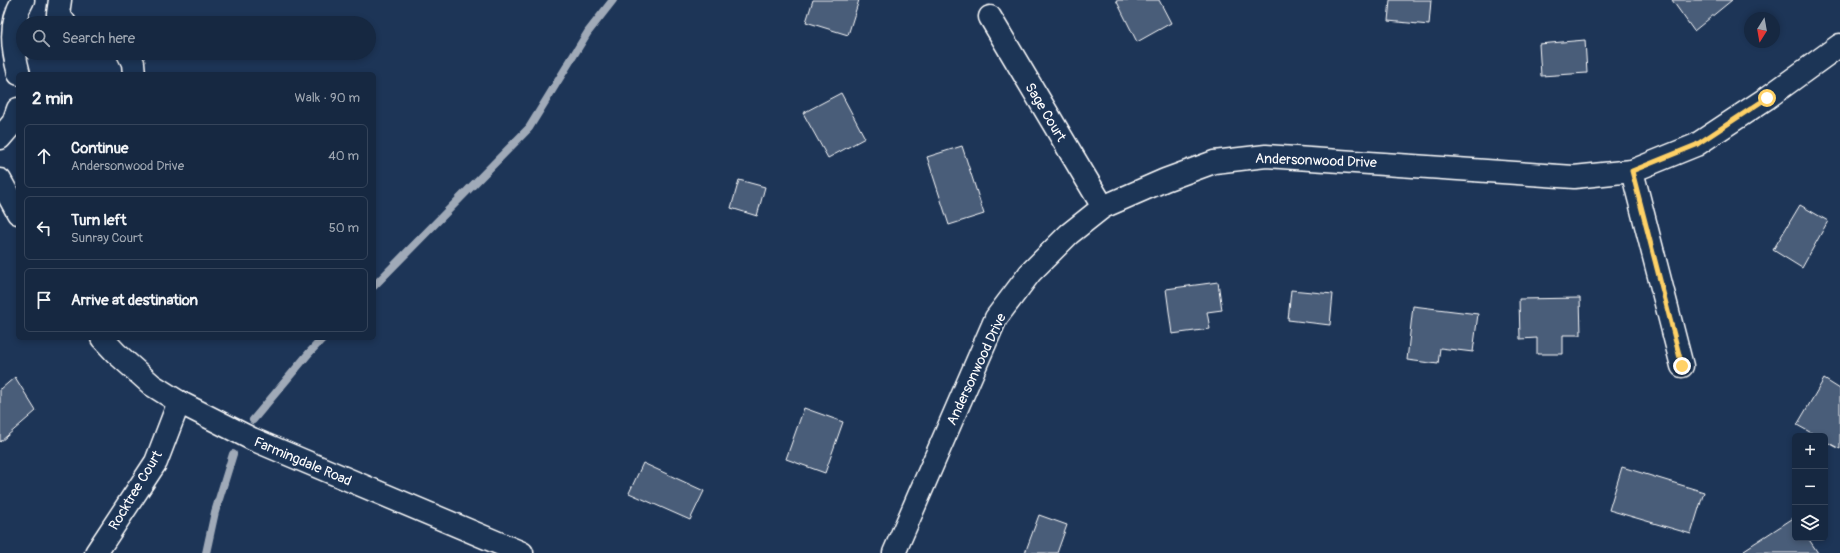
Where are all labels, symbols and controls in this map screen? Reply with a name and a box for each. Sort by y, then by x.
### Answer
north arrow [1744,12,1780,48]
search box [16,16,376,60]
icon: search [30,27,52,49]
text: Search here [62,29,135,48]
street label: Sage Court [1021,80,1070,145]
text: 2 min [32,88,73,109]
route start [1758,89,1776,107]
text: Walk · 90 m [295,90,360,106]
text: Continue [71,139,129,158]
icon: ahead [33,145,55,167]
text: 40 m [328,148,359,164]
street label: Andersonwood Drive [1255,150,1377,171]
text: Andersonwood Drive [71,158,184,174]
text: Turn left [71,211,127,230]
icon: left [33,217,55,239]
text: 50 m [329,220,359,236]
text: Sunray Court [71,230,143,246]
icon: arrive [33,289,55,311]
text: Arrive at destination [71,291,198,310]
street label: Andersonwood Drive [943,310,1010,428]
route end [1673,357,1691,375]
street label: Farmingdale Road [251,433,354,490]
map controls [1792,433,1828,541]
button: + [1792,433,1828,469]
street label: Rocktree Court [105,447,166,533]
button: − [1792,469,1828,505]
button: layers [1792,505,1828,541]

